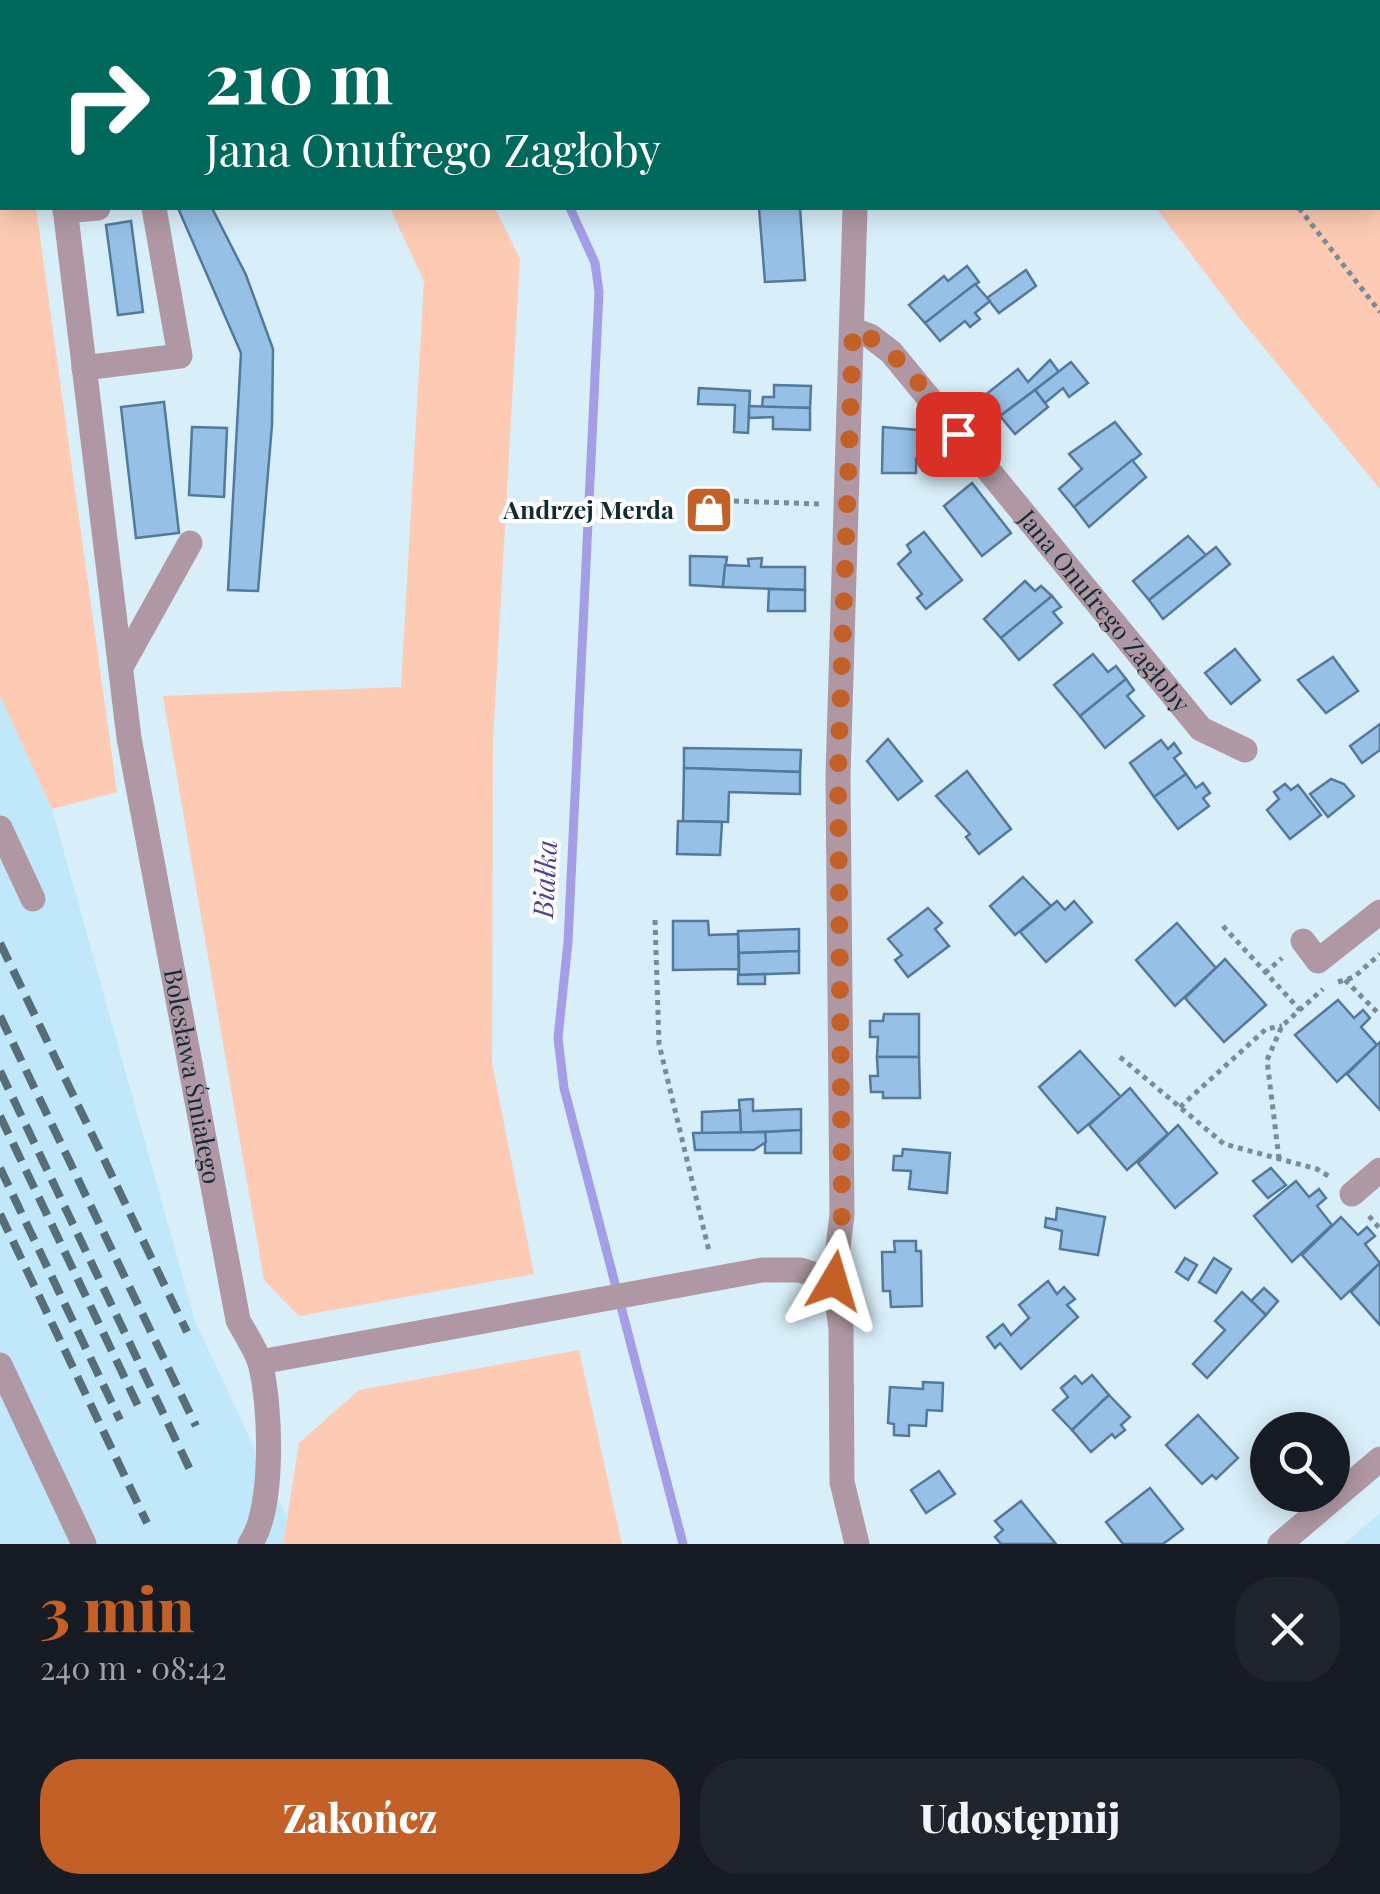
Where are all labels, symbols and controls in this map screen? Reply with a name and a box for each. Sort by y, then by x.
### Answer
text: 210 m [205,28,393,122]
icon: right [40,40,170,170]
text: Jana Onufrego Zagłoby [205,118,661,178]
pin [916,392,1001,477]
icon: arrive [931,407,986,462]
shop icon: Andrzej Merda [683,484,735,536]
place label: Andrzej Merda [502,492,674,525]
street label: Jana Onufrego Zagłoby [1011,501,1199,719]
water label: Białka [523,839,564,920]
street label: Bolesława Śmiałego [157,966,230,1186]
position arrow [782,1229,886,1333]
map controls [1250,1412,1350,1512]
button: search [1250,1412,1350,1512]
text: 3 min [40,1567,194,1647]
button: close [1235,1577,1340,1682]
text: 240 m · 08:42 [40,1645,227,1688]
button: Zakończ [40,1759,680,1874]
button: Udostępnij [700,1759,1340,1874]

